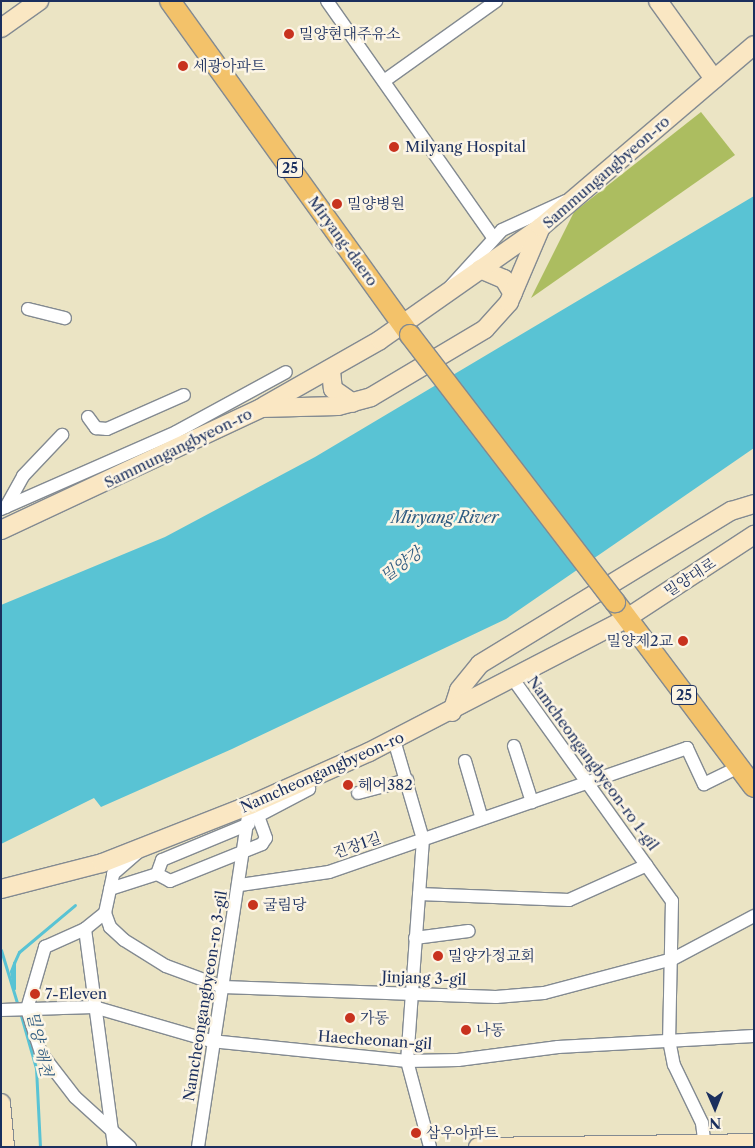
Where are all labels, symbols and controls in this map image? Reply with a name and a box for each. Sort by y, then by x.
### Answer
place label: 밀양현대주유소 [299,25,400,43]
marker: 밀양현대주유소 [283,28,295,40]
place label: 세광아파트 [193,57,265,75]
marker: 세광아파트 [177,60,189,72]
street label: Sammungangbyeon-ro [539,112,673,232]
place label: Milyang Hospital [405,138,526,156]
marker: Milyang Hospital [387,140,401,154]
road number: 25 [276,156,304,180]
street label: Miryang-daero [304,193,382,289]
place label: 밀양병원 [347,195,405,213]
marker: 밀양병원 [331,198,343,210]
street label: Sammungangbyeon-ro [101,404,255,492]
water label: Miryang River [391,507,499,527]
water label: 밀양강 [377,543,425,585]
street label: 밀양대로 [661,554,719,600]
place label: 밀양제2교 [606,632,673,650]
marker: 밀양제2교 [677,635,689,647]
street label: Namcheongangbyeon-ro 1-gil [524,672,662,854]
road number: 25 [670,684,698,706]
street label: Namcheongangbyeon-ro [237,728,407,816]
place label: 헤어382 [358,776,413,794]
marker: 헤어382 [342,779,354,791]
street label: 진장1길 [331,828,383,862]
street label: Namcheongangbyeon-ro 3-gil [179,889,231,1103]
place label: 굴림당 [263,896,306,914]
marker: 굴림당 [247,899,259,911]
place label: 밀양가정교회 [448,947,535,965]
marker: 밀양가정교회 [432,950,444,962]
street label: Jinjang 3-gil [381,968,467,988]
place label: 7-Eleven [45,985,107,1003]
marker: 7-Eleven [29,988,41,1000]
place label: 가동 [360,1009,389,1027]
water label: 밀양 해천 [23,1010,57,1078]
marker: 가동 [344,1012,356,1024]
place label: 나동 [476,1021,505,1039]
marker: 나동 [460,1024,472,1036]
street label: Haecheonan-gil [317,1027,433,1053]
north arrow [690,1083,740,1133]
text: N [709,1114,722,1132]
place label: 삼우아파트 [426,1124,498,1142]
marker: 삼우아파트 [410,1127,422,1139]

